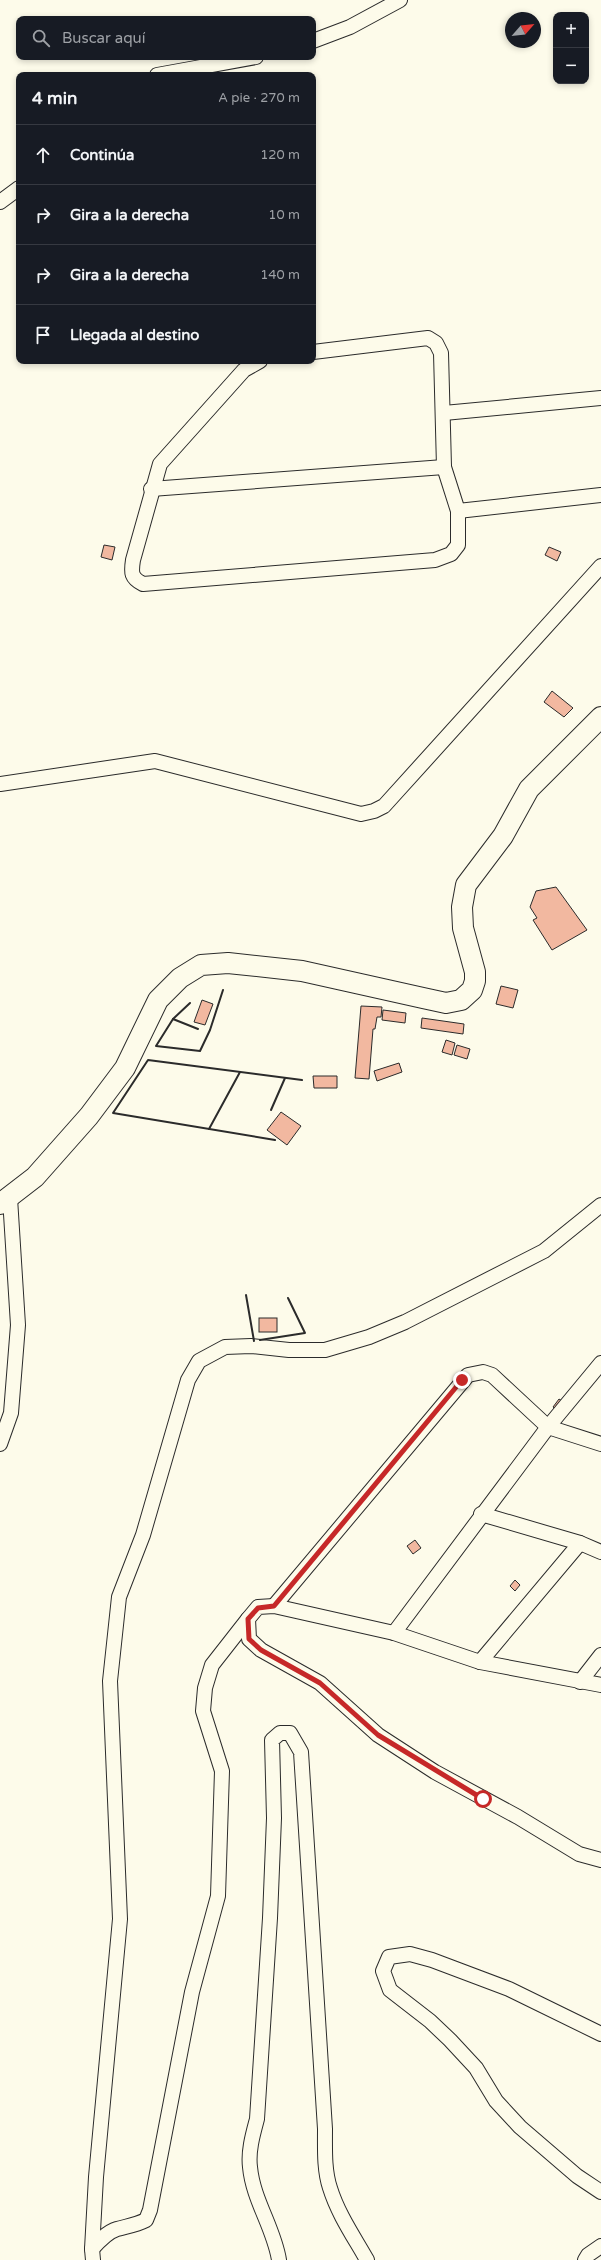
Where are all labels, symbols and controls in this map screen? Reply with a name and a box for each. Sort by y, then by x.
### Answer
north arrow [505,12,541,48]
map controls [553,12,589,84]
button: + [553,12,589,48]
search box [16,16,316,60]
icon: search [30,27,52,49]
text: Buscar aquí [62,29,145,47]
button: − [553,48,589,84]
text: 4 min [32,88,77,109]
text: A pie · 270 m [218,90,300,106]
icon: ahead [32,144,54,166]
text: Continúa [70,146,134,164]
text: 120 m [260,147,300,163]
icon: right [32,204,54,226]
text: Gira a la derecha [70,206,189,224]
text: 10 m [268,207,300,223]
icon: right [32,264,54,286]
text: Gira a la derecha [70,266,189,284]
text: 140 m [260,267,300,283]
icon: arrive [32,324,54,346]
text: Llegada al destino [70,326,199,344]
route end [453,1371,471,1389]
route start [474,1790,492,1808]

